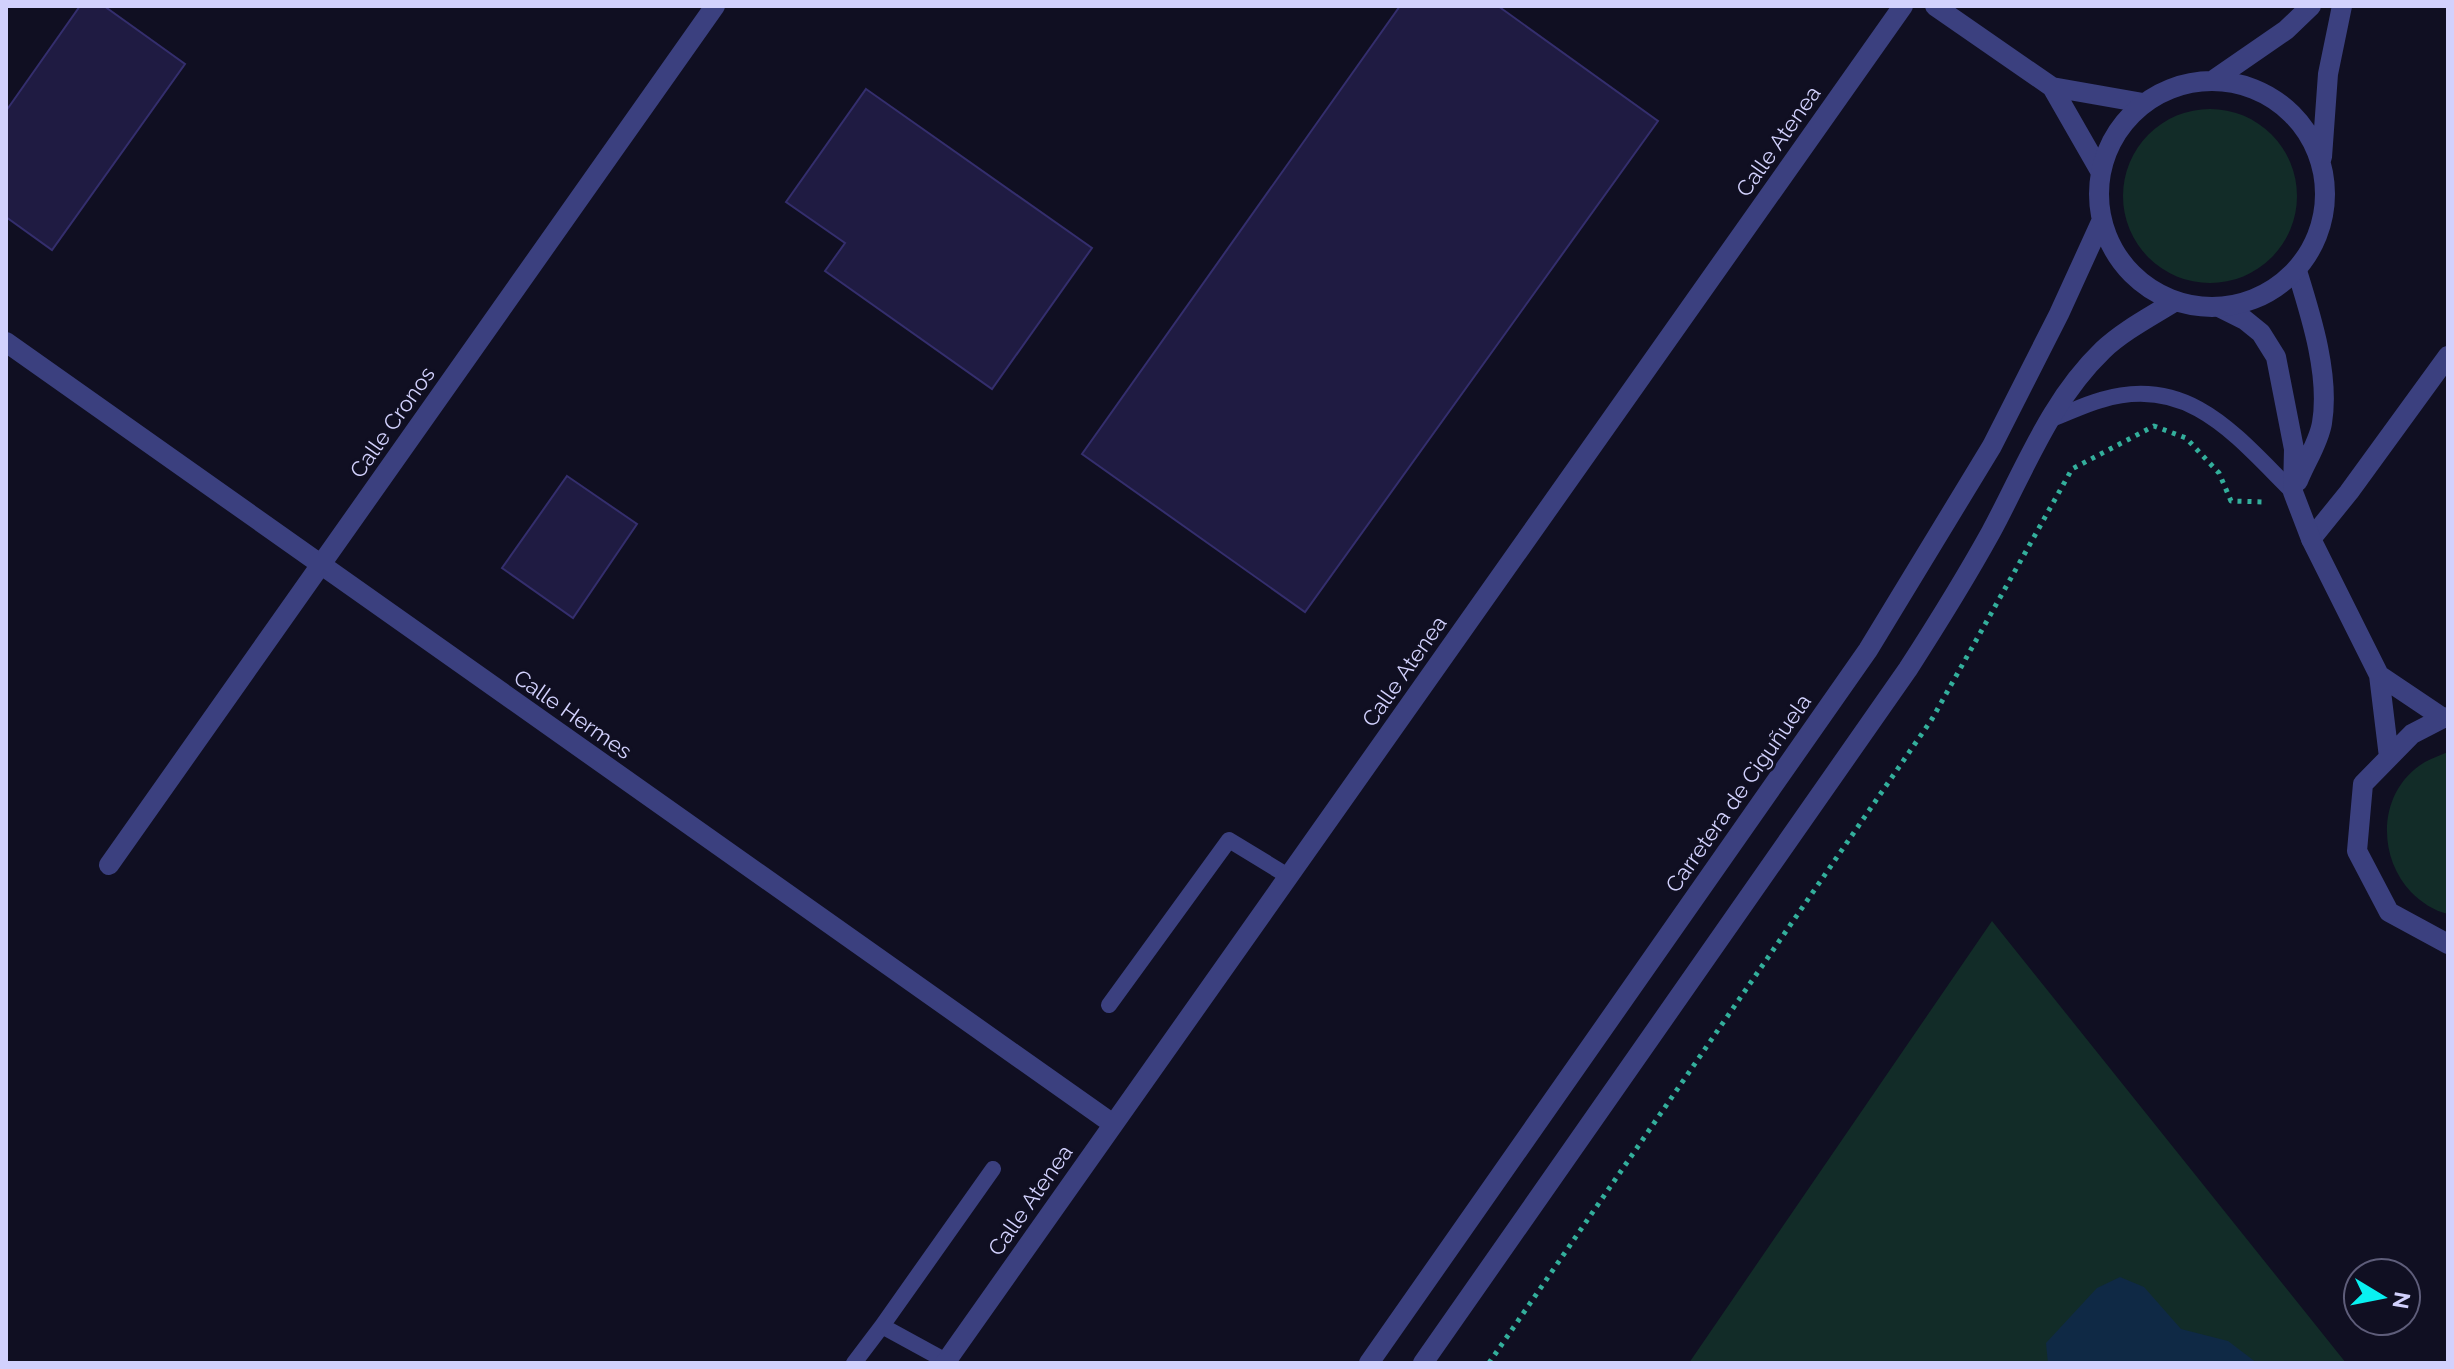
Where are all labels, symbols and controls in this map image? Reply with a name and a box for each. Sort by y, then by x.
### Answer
street label: Calle Atenea [1730,81,1826,201]
street label: Calle Cronos [344,361,440,483]
street label: Calle Atenea [1356,611,1452,731]
street label: Calle Hermes [509,664,637,764]
street label: Carretera de Ciguñuela [1660,689,1816,897]
street label: Calle Atenea [982,1140,1078,1260]
north arrow [2342,1257,2422,1337]
text: N [2387,1290,2416,1311]

